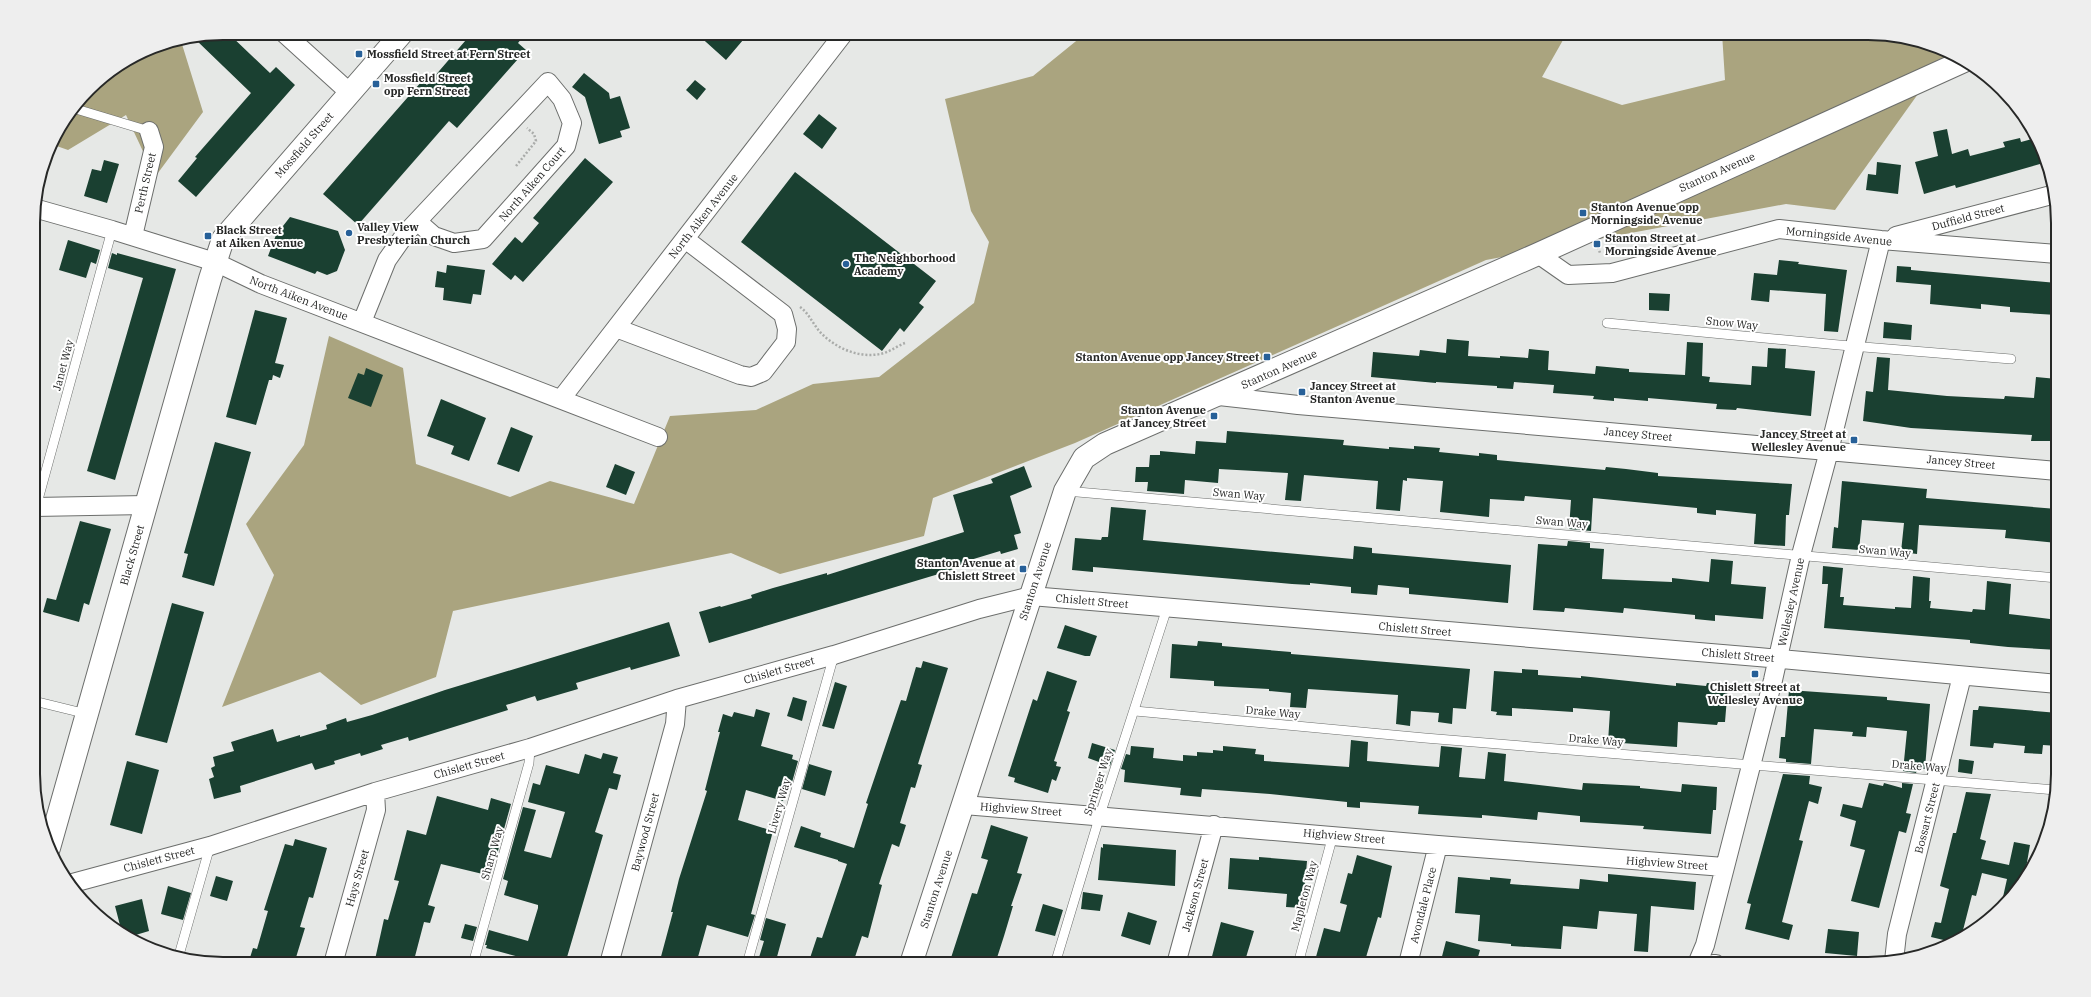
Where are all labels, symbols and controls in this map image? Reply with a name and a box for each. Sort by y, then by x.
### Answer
place label: Mossfield Street at Fern Street [367,47,530,61]
marker: Mossfield Street at Fern Street [354,49,364,59]
place label: Mossfield Street opp Fern Street [384,71,471,98]
marker: Mossfield Street opp Fern Street [371,79,381,89]
street label: Mossfield Street [272,109,336,181]
street label: North Aiken Court [496,144,568,224]
street label: Stanton Avenue [1677,149,1757,195]
street label: Perth Street [131,151,159,215]
street label: North Aiken Avenue [665,170,741,261]
place label: Stanton Avenue opp Morningside Avenue [1591,200,1703,227]
street label: Duffield Street [1930,201,2006,233]
marker: Stanton Avenue opp Morningside Avenue [1578,208,1588,218]
place label: Valley View Presbyterian Church [357,220,470,247]
place label: Black Street at Aiken Avenue [216,223,303,250]
street label: Morningside Avenue [1785,223,1893,249]
marker: Valley View Presbyterian Church [344,228,354,238]
marker: Black Street at Aiken Avenue [203,231,213,241]
place label: Stanton Street at Morningside Avenue [1605,231,1717,258]
marker: Stanton Street at Morningside Avenue [1592,239,1602,249]
place label: The Neighborhood Academy [854,251,956,278]
marker: The Neighborhood Academy [841,259,851,269]
street label: North Aiken Avenue [248,273,350,323]
street label: Snow Way [1705,313,1759,333]
street label: Janet Way [49,338,77,392]
street label: Stanton Avenue [1239,346,1319,392]
place label: Stanton Avenue opp Jancey Street [1075,350,1259,364]
marker: Stanton Avenue opp Jancey Street [1262,352,1272,362]
place label: Jancey Street at Stanton Avenue [1310,379,1396,406]
marker: Jancey Street at Stanton Avenue [1297,387,1307,397]
place label: Stanton Avenue at Jancey Street [1120,403,1206,430]
marker: Stanton Avenue at Jancey Street [1209,411,1219,421]
street label: Jancey Street [1603,424,1673,444]
place label: Jancey Street at Wellesley Avenue [1751,427,1846,454]
marker: Jancey Street at Wellesley Avenue [1849,435,1859,445]
street label: Jancey Street [1926,452,1996,472]
street label: Swan Way [1212,485,1266,503]
street label: Swan Way [1535,513,1589,531]
street label: Black Street [117,523,147,587]
street label: Stanton Avenue [1016,540,1054,622]
street label: Swan Way [1858,542,1912,560]
place label: Stanton Avenue at Chislett Street [917,556,1015,583]
street label: Wellesley Avenue [1775,556,1807,648]
marker: Stanton Avenue at Chislett Street [1018,564,1028,574]
street label: Chislett Street [1055,591,1129,611]
street label: Chislett Street [1378,619,1452,639]
street label: Chislett Street [1701,645,1775,665]
street label: Chislett Street [742,653,816,687]
marker: Chislett Street at Wellesley Avenue [1750,669,1760,679]
place label: Chislett Street at Wellesley Avenue [1708,680,1802,707]
street label: Drake Way [1245,703,1301,721]
street label: Drake Way [1568,731,1624,749]
street label: Springer Way [1081,747,1115,817]
street label: Chislett Street [432,748,506,782]
street label: Drake Way [1891,757,1947,775]
street label: Livery Way [764,777,794,835]
street label: Bossart Street [1911,781,1943,855]
street label: Baywood Street [628,791,662,873]
street label: Highview Street [980,799,1063,819]
street label: Sharp Way [478,824,506,881]
street label: Highview Street [1303,825,1386,847]
street label: Chislett Street [122,843,196,875]
street label: Hays Street [342,848,372,908]
street label: Stanton Avenue [917,848,955,930]
street label: Highview Street [1626,853,1709,873]
street label: Jackson Street [1179,857,1212,933]
street label: Mapleton Way [1288,859,1320,933]
street label: Avondale Place [1407,865,1439,945]

